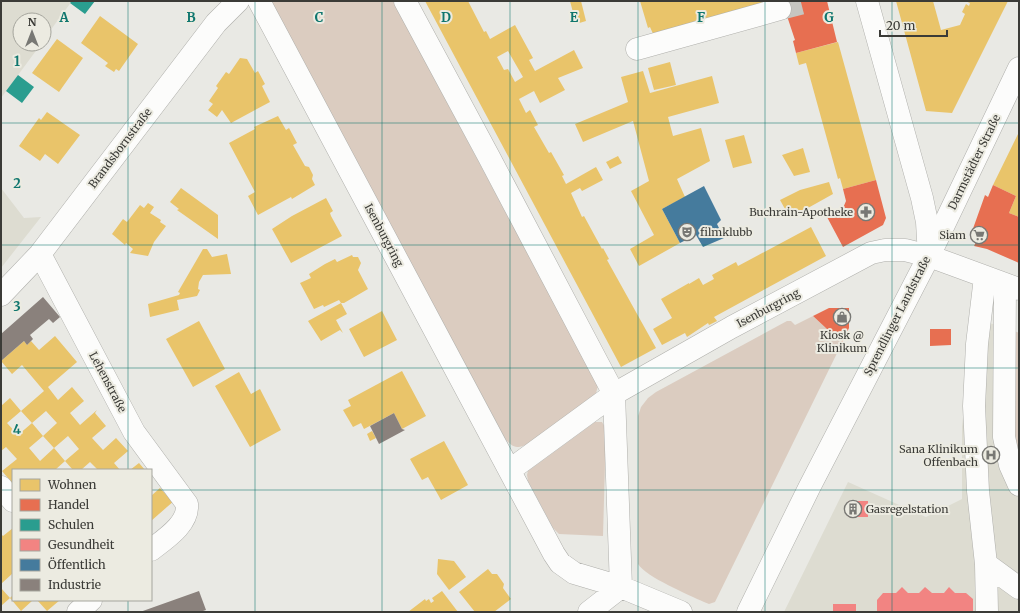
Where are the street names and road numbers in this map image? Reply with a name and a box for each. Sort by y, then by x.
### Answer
street label: Brandsbornstraße [85,105,155,191]
street label: Darmstädter Straße [945,112,1003,212]
street label: Isenburgring [361,201,407,269]
street label: Sprendlinger Landstraße [861,254,933,378]
street label: Isenburgring [734,285,802,331]
street label: Lehenstraße [86,349,130,415]

